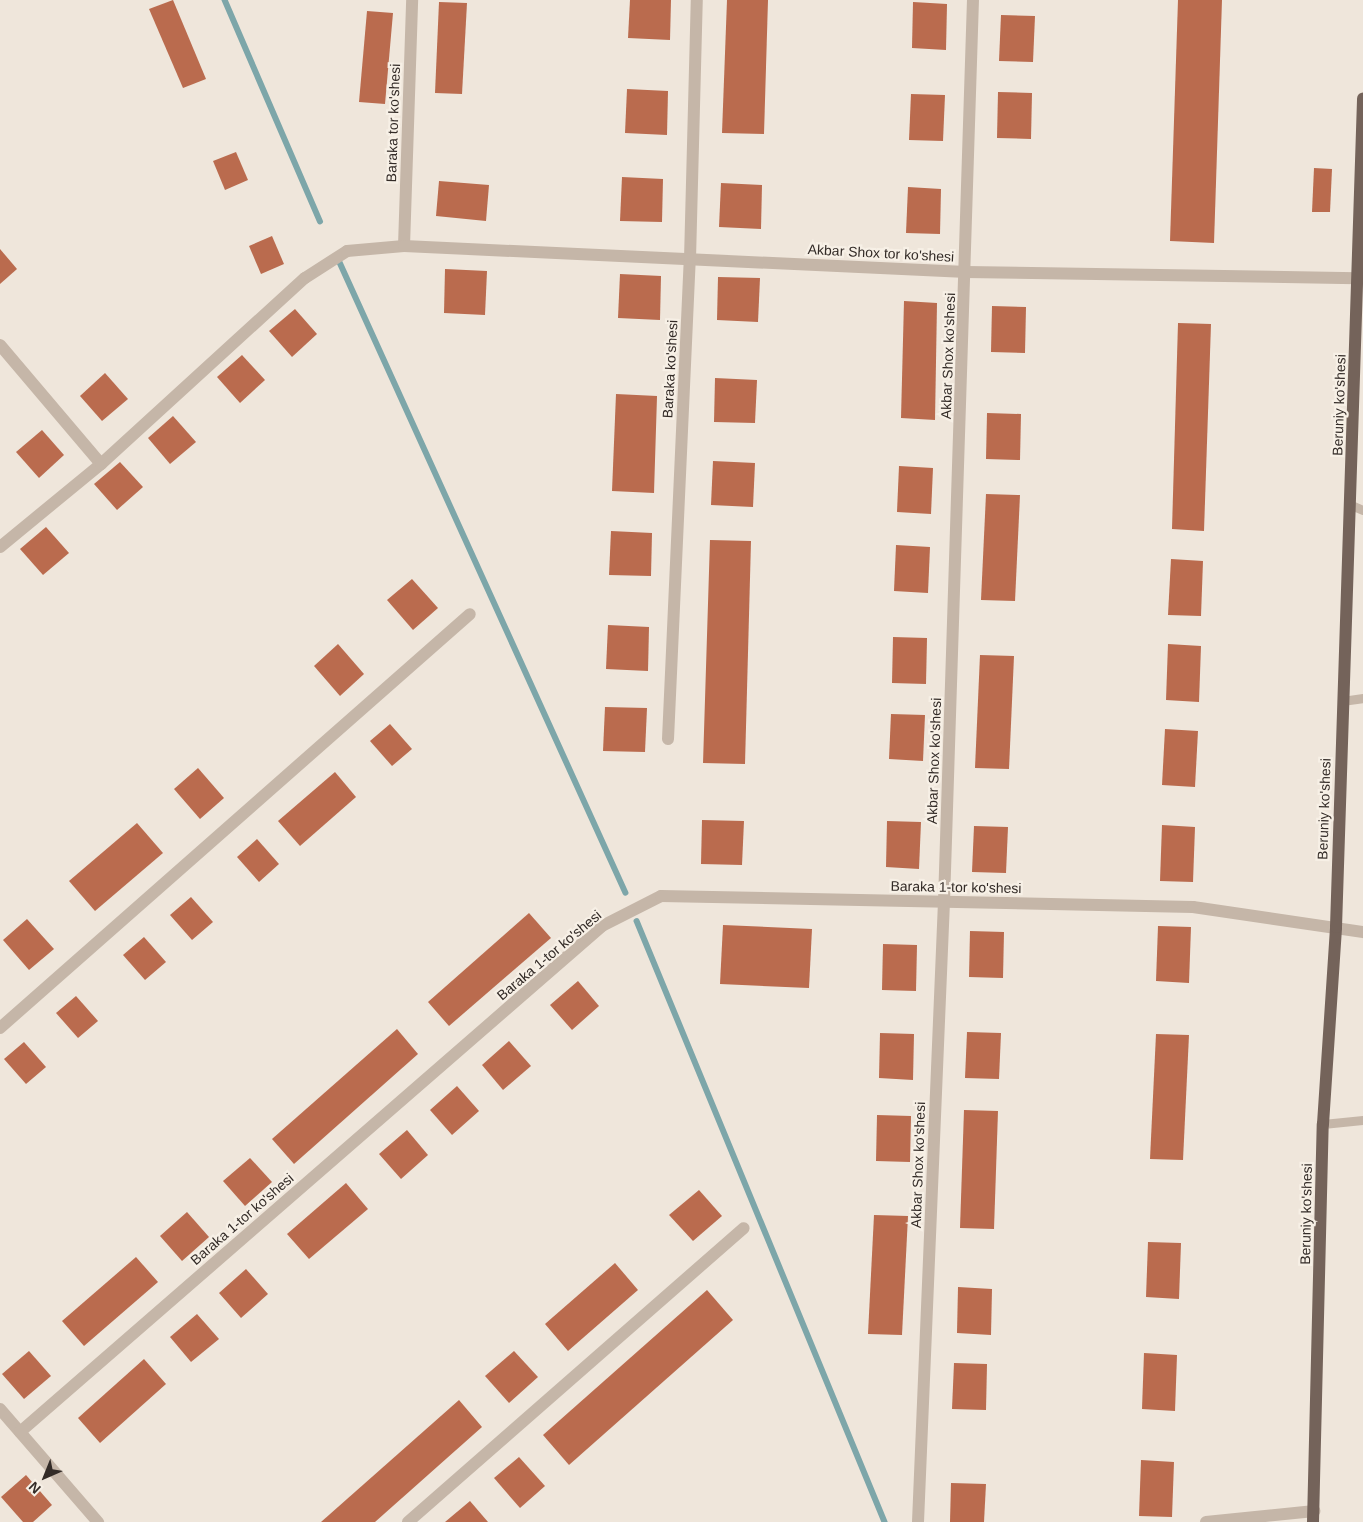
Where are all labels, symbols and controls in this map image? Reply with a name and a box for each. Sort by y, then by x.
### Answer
street label: Baraka tor ko'shesi [383,63,403,183]
street label: Akbar Shox tor ko'shesi [807,241,955,265]
street label: Akbar Shox ko'shesi [937,293,959,419]
street label: Baraka ko'shesi [659,319,681,419]
street label: Beruniy ko'shesi [1329,354,1349,456]
street label: Akbar Shox ko'shesi [923,698,945,824]
street label: Beruniy ko'shesi [1314,758,1334,860]
street label: Baraka 1-tor ko'shesi [890,877,1022,897]
street label: Baraka 1-tor ko'shesi [493,906,605,1004]
street label: Akbar Shox ko'shesi [907,1102,929,1228]
street label: Beruniy ko'shesi [1297,1163,1315,1265]
street label: Baraka 1-tor ko'shesi [187,1170,297,1268]
north arrow [20,1452,70,1502]
text: N [25,1479,44,1497]

